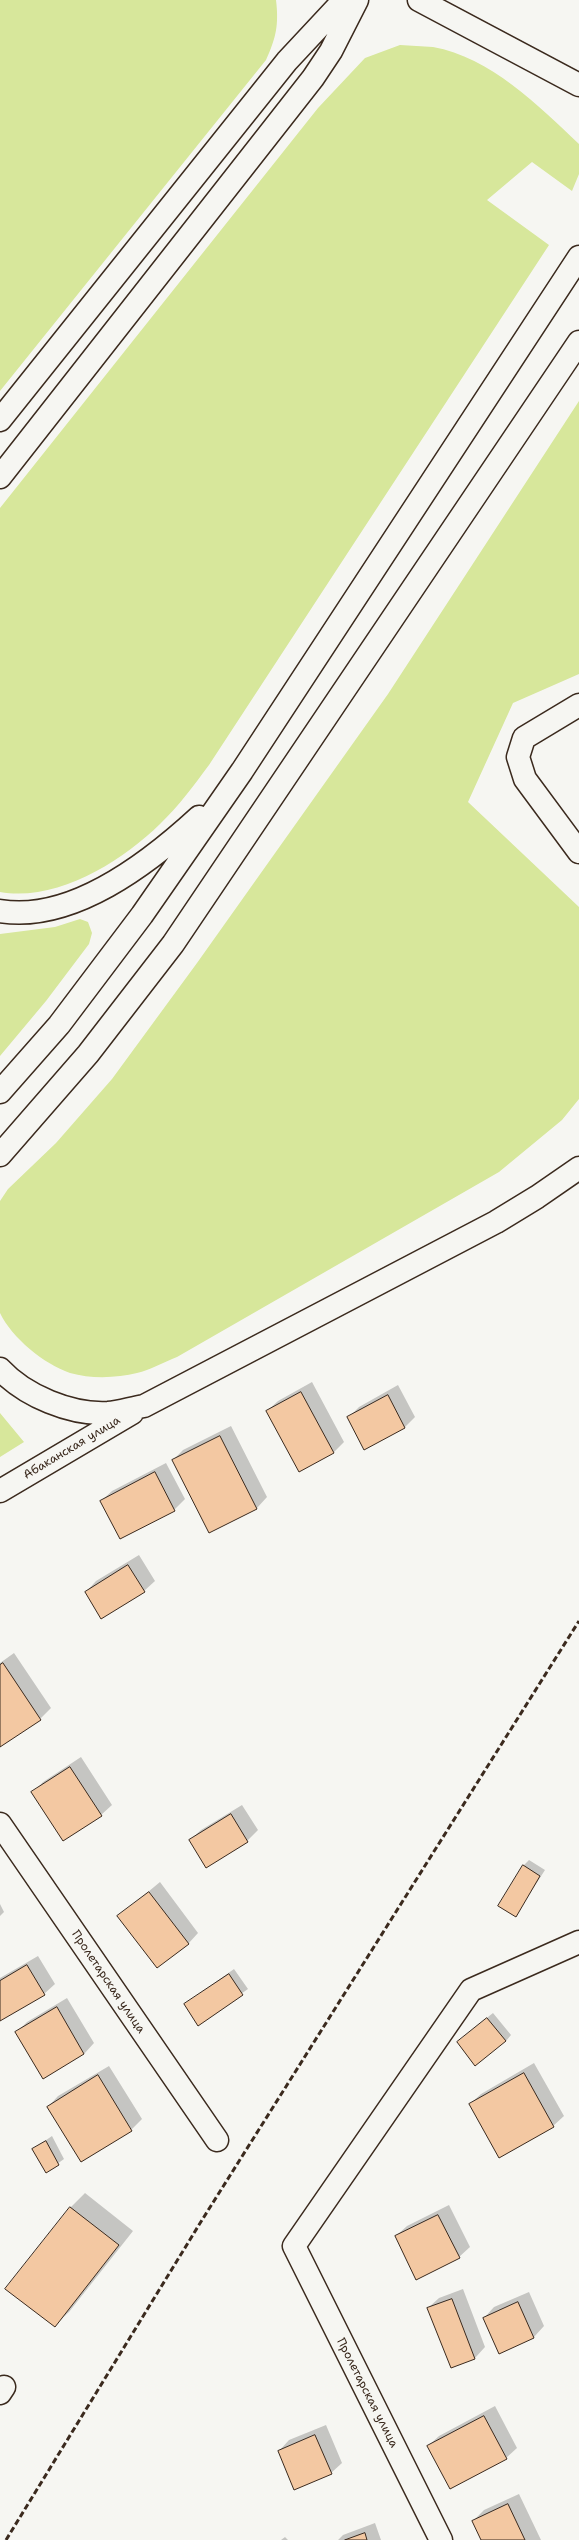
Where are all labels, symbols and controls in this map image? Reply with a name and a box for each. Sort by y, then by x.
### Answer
street label: Абаканская улица [21,1413,123,1483]
street label: Пролетарская улица [68,1928,148,2036]
street label: Пролетарская улица [333,2336,401,2450]

